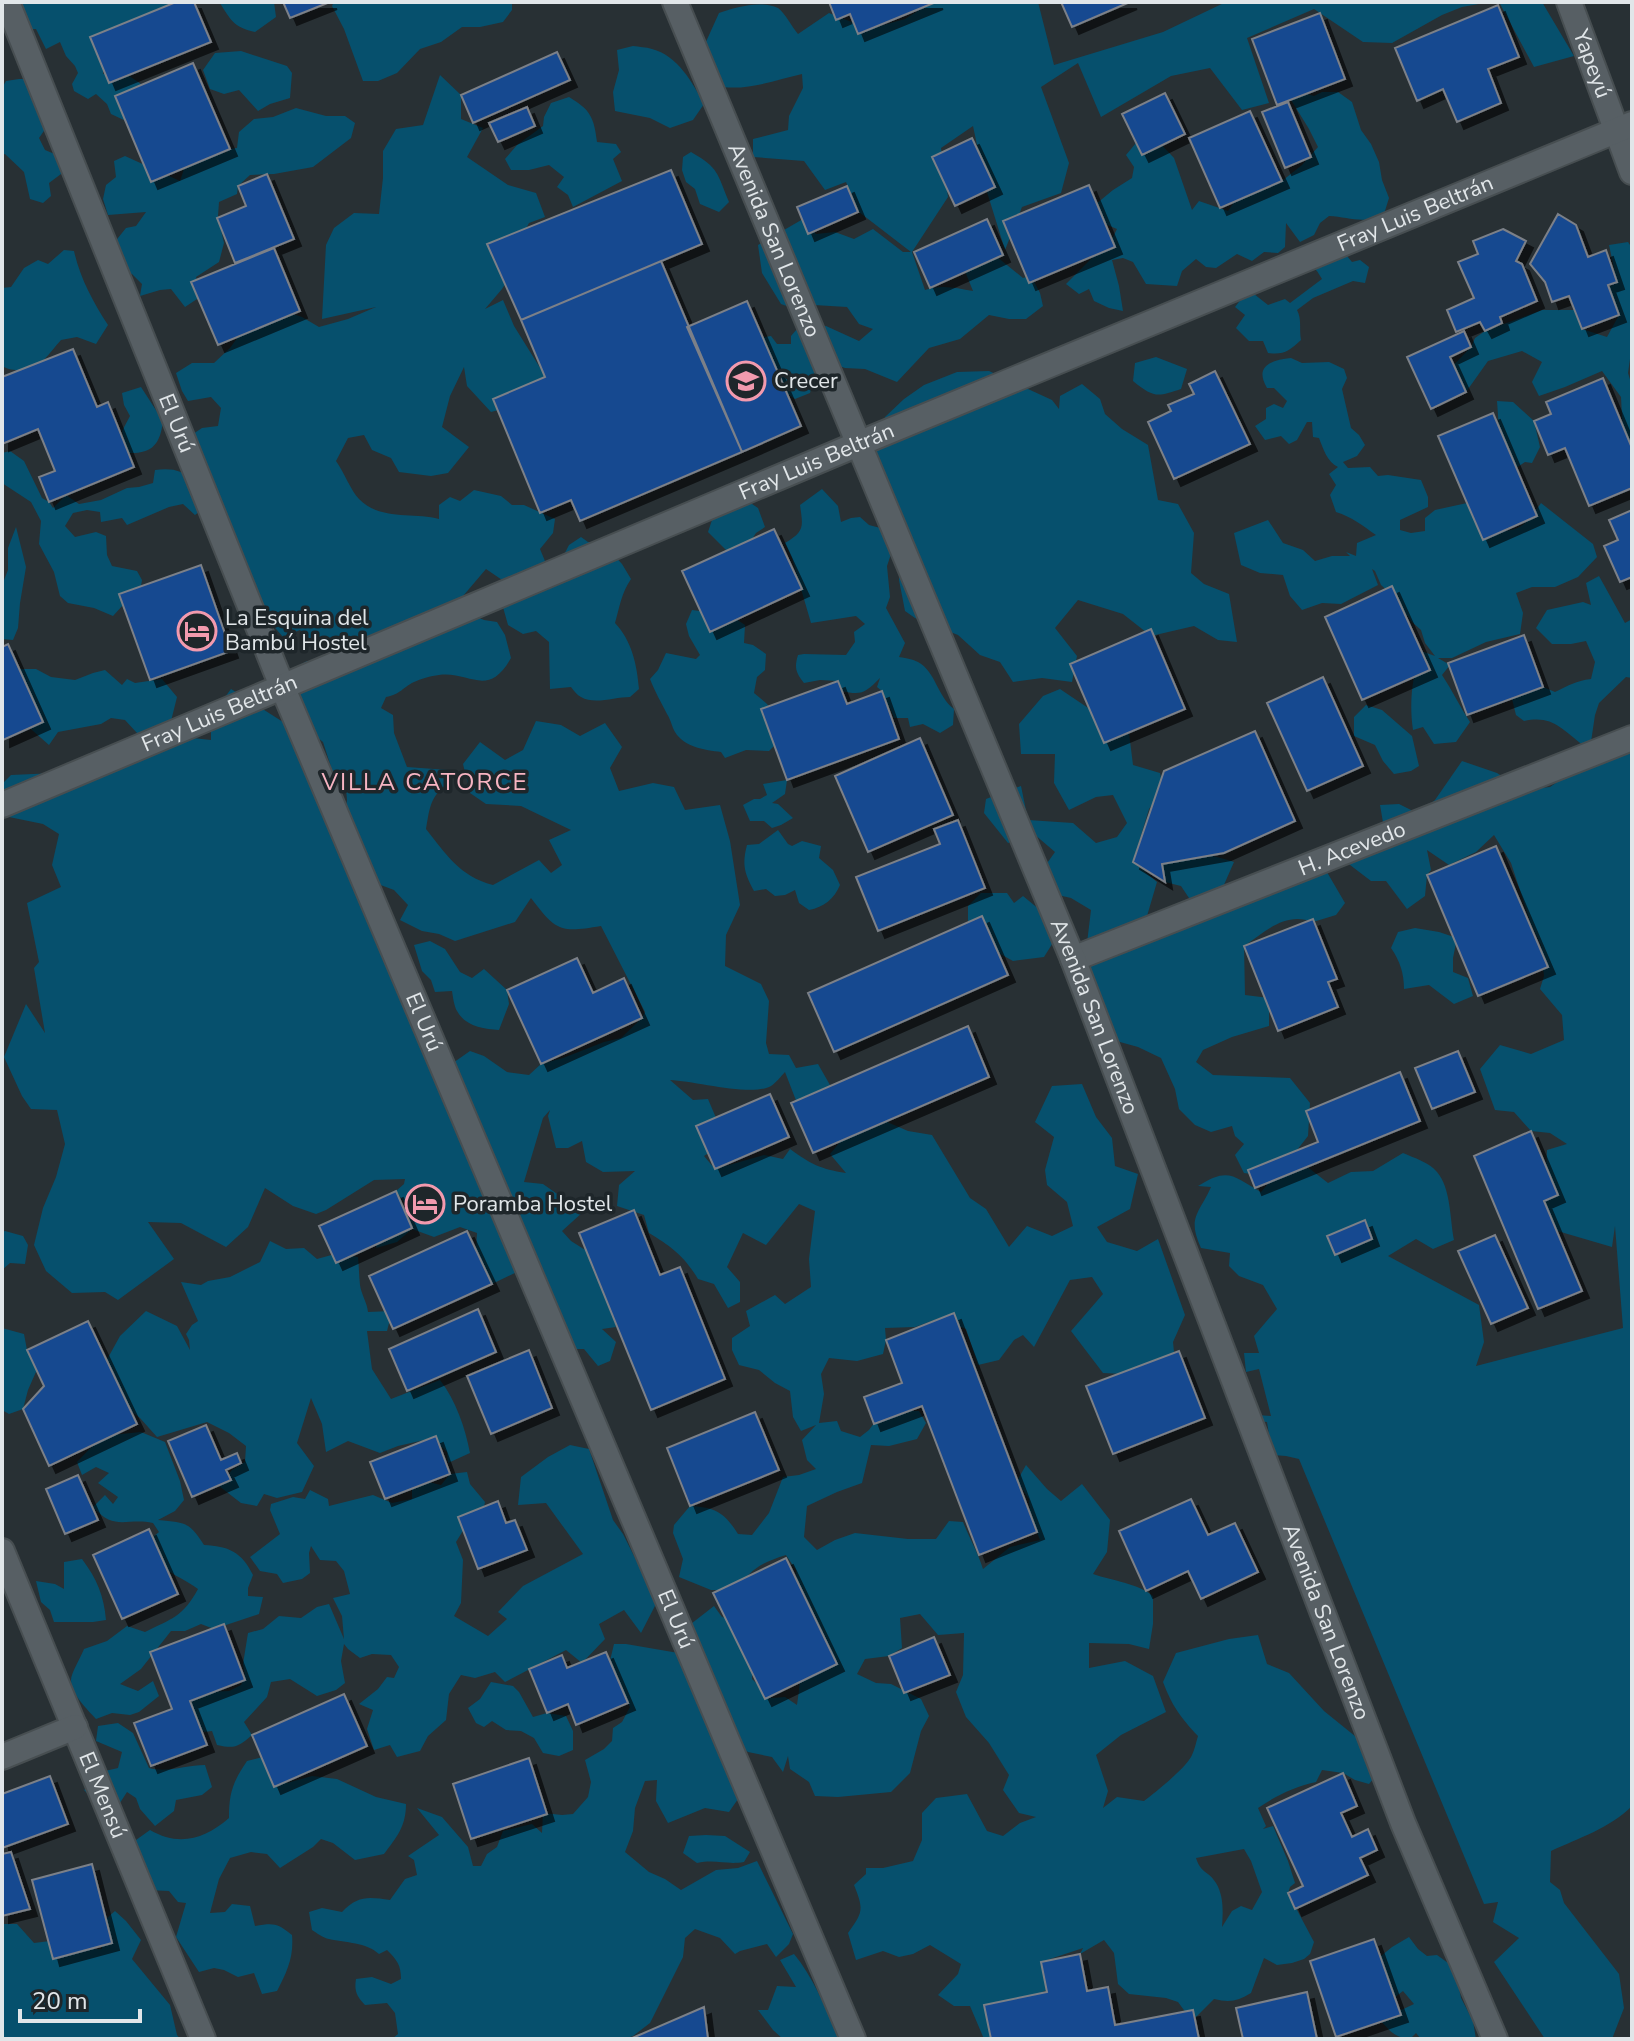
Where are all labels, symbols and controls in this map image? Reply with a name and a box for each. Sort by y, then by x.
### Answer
street label: Yapeyú [1565,24,1618,102]
street label: Avenida San Lorenzo [720,139,828,342]
street label: Fray Luis Beltrán [1333,168,1498,259]
school or university icon: Crecer [725,360,767,402]
place label: Crecer [774,366,838,396]
street label: El Urú [151,389,202,457]
street label: Fray Luis Beltrán [734,416,899,508]
place label: La Esquina del Bambú Hostel [225,603,369,658]
hotel icon: La Esquina del Bambú Hostel [176,610,218,652]
street label: Fray Luis Beltrán [137,667,302,759]
district label: VILLA CATORCE [320,766,529,798]
street label: H. Acevedo [1294,814,1410,883]
street label: Avenida San Lorenzo [1043,914,1146,1119]
street label: El Urú [398,988,450,1056]
hotel icon: Poramba Hostel [404,1183,446,1225]
place label: Poramba Hostel [453,1189,613,1219]
street label: Avenida San Lorenzo [1275,1519,1377,1724]
street label: El Urú [650,1585,702,1653]
street label: El Mensú [71,1747,134,1843]
scale bar [20,1973,140,2023]
text: 20 m [32,1985,88,2017]

